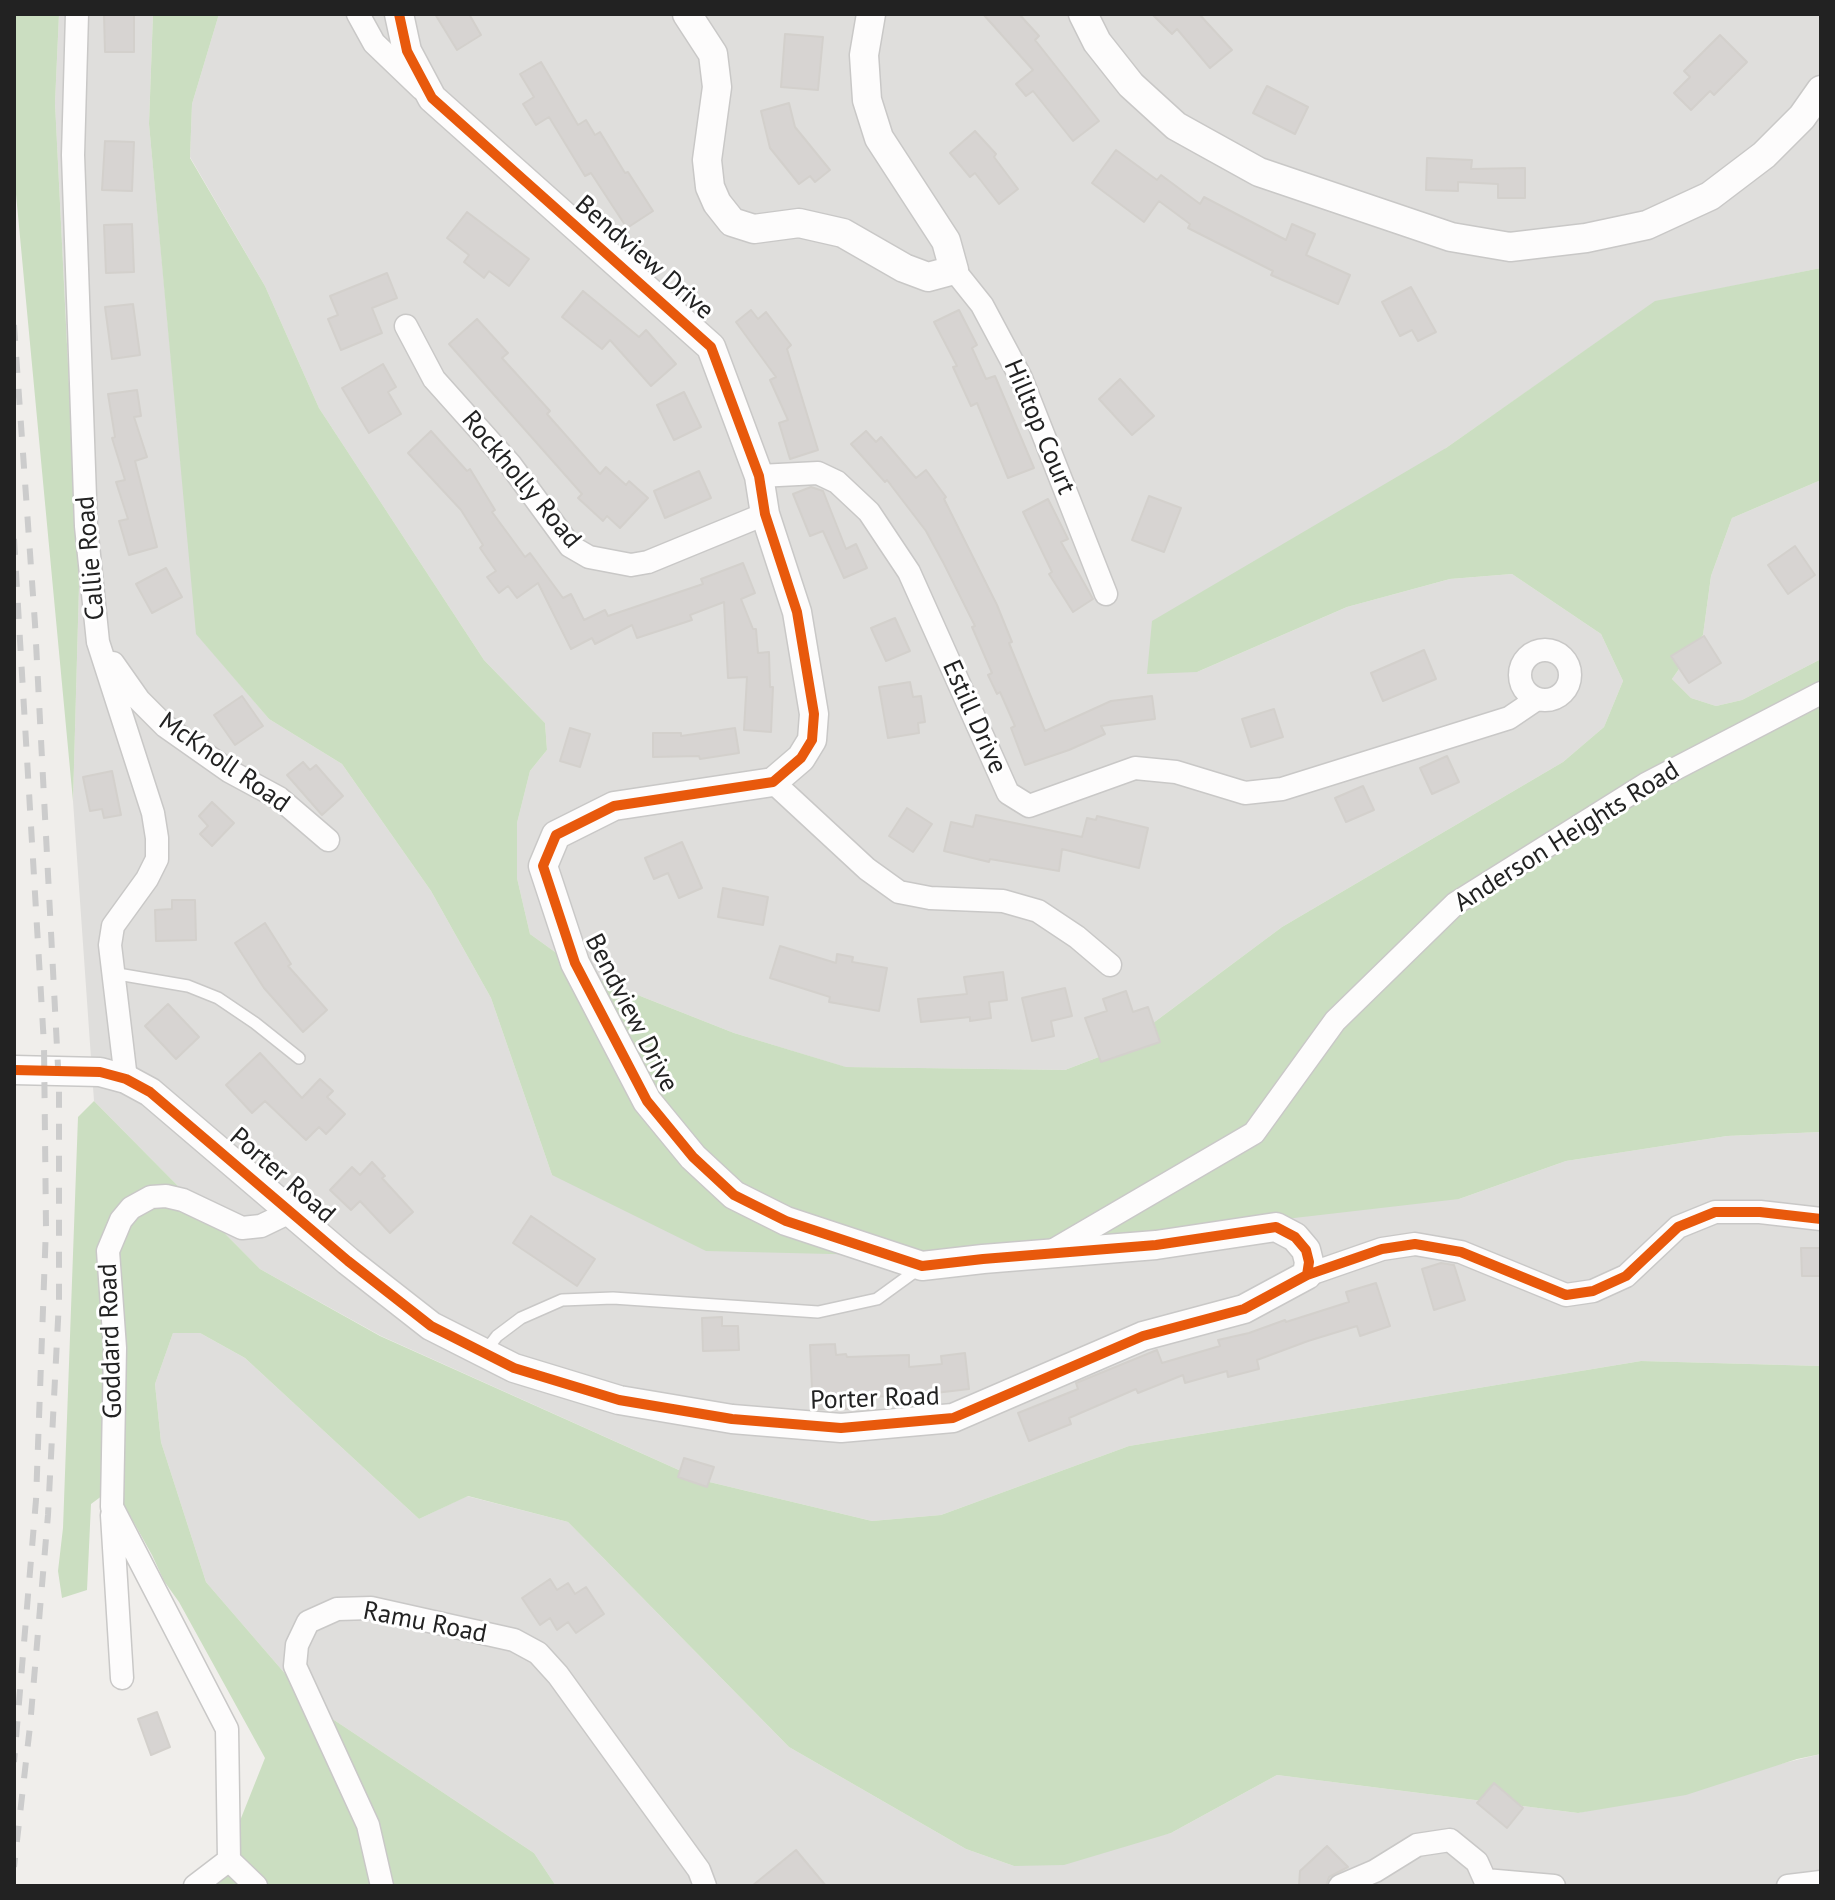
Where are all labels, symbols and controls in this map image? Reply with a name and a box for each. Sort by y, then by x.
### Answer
street label: Bendview Drive [568,189,720,327]
street label: Hilltop Court [997,355,1081,499]
street label: Rockholly Road [454,405,588,555]
street label: Callie Road [70,495,112,621]
street label: Estill Drive [935,655,1013,779]
street label: McKnoll Road [152,706,296,820]
street label: Anderson Heights Road [1449,755,1685,919]
street label: Bendview Drive [578,929,684,1097]
street label: Porter Road [223,1122,341,1230]
street label: Goddard Road [93,1263,129,1419]
street label: Porter Road [810,1381,940,1417]
street label: Ramu Road [361,1596,489,1650]

